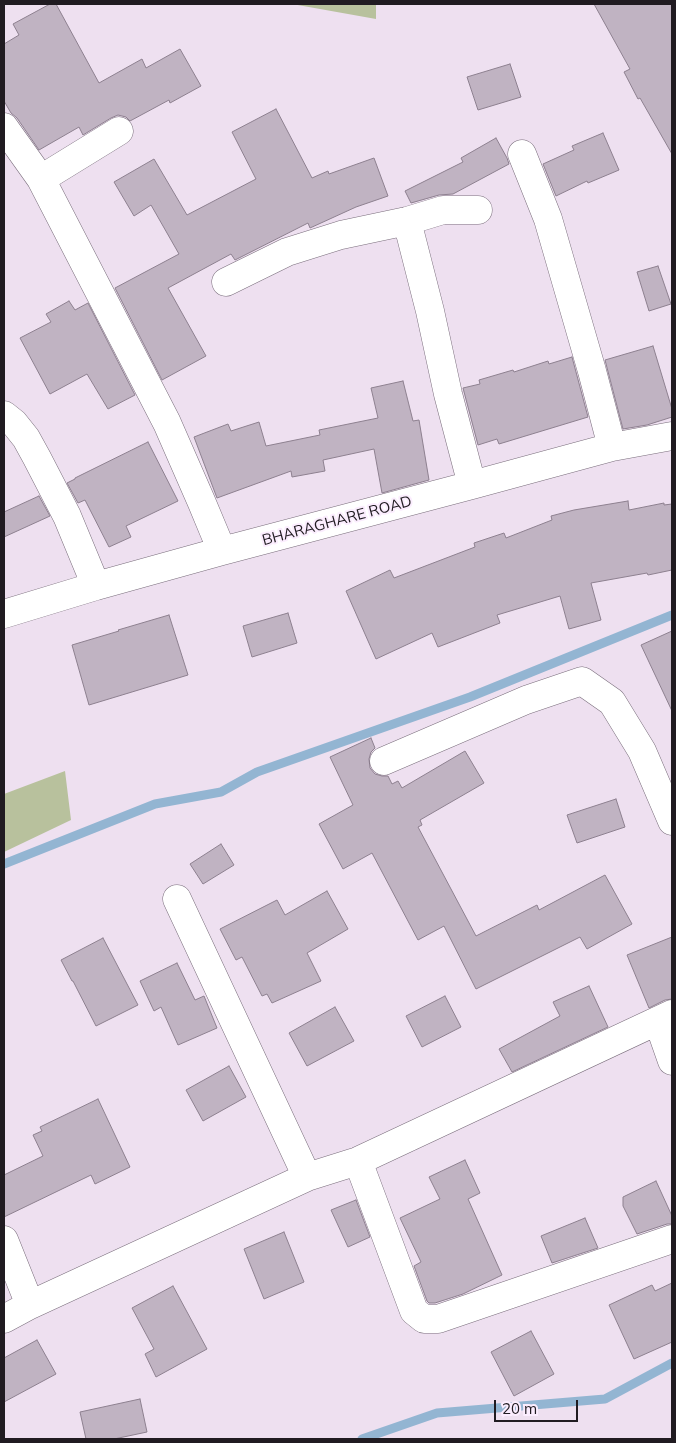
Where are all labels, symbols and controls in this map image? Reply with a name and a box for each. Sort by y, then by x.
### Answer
street label: BHARAGHARE ROAD [260,492,414,550]
scale bar [496,1390,580,1422]
text: 20 m [502,1399,537,1418]

